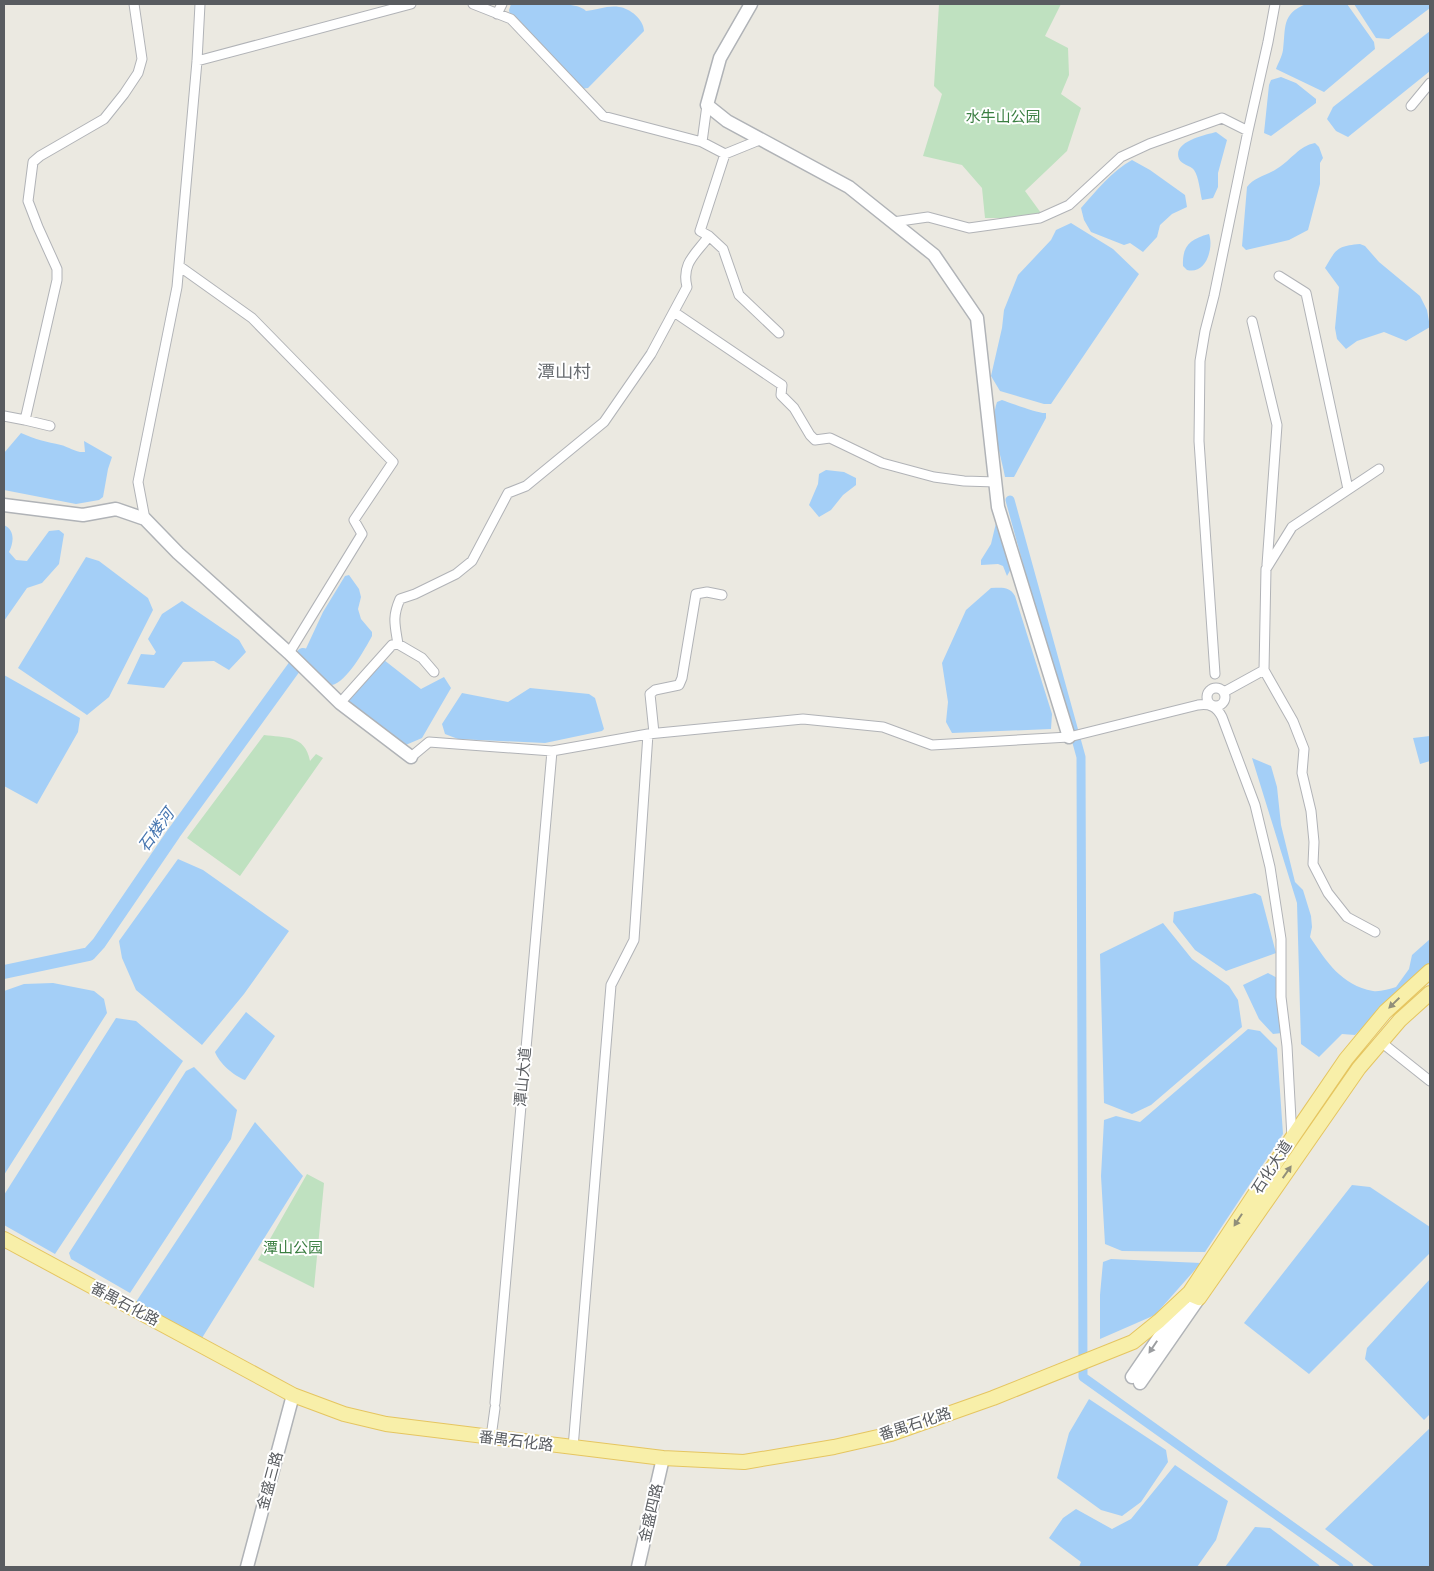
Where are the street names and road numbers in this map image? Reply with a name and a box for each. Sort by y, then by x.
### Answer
street label: 潭山大道 [511,1046,535,1108]
street label: 石化大道 [1248,1137,1296,1197]
street label: 番禺石化路 [88,1278,162,1330]
street label: 番禺石化路 [877,1404,953,1444]
street label: 番禺石化路 [478,1427,554,1455]
street label: 金盛三路 [254,1450,286,1512]
street label: 金盛四路 [635,1482,667,1544]

